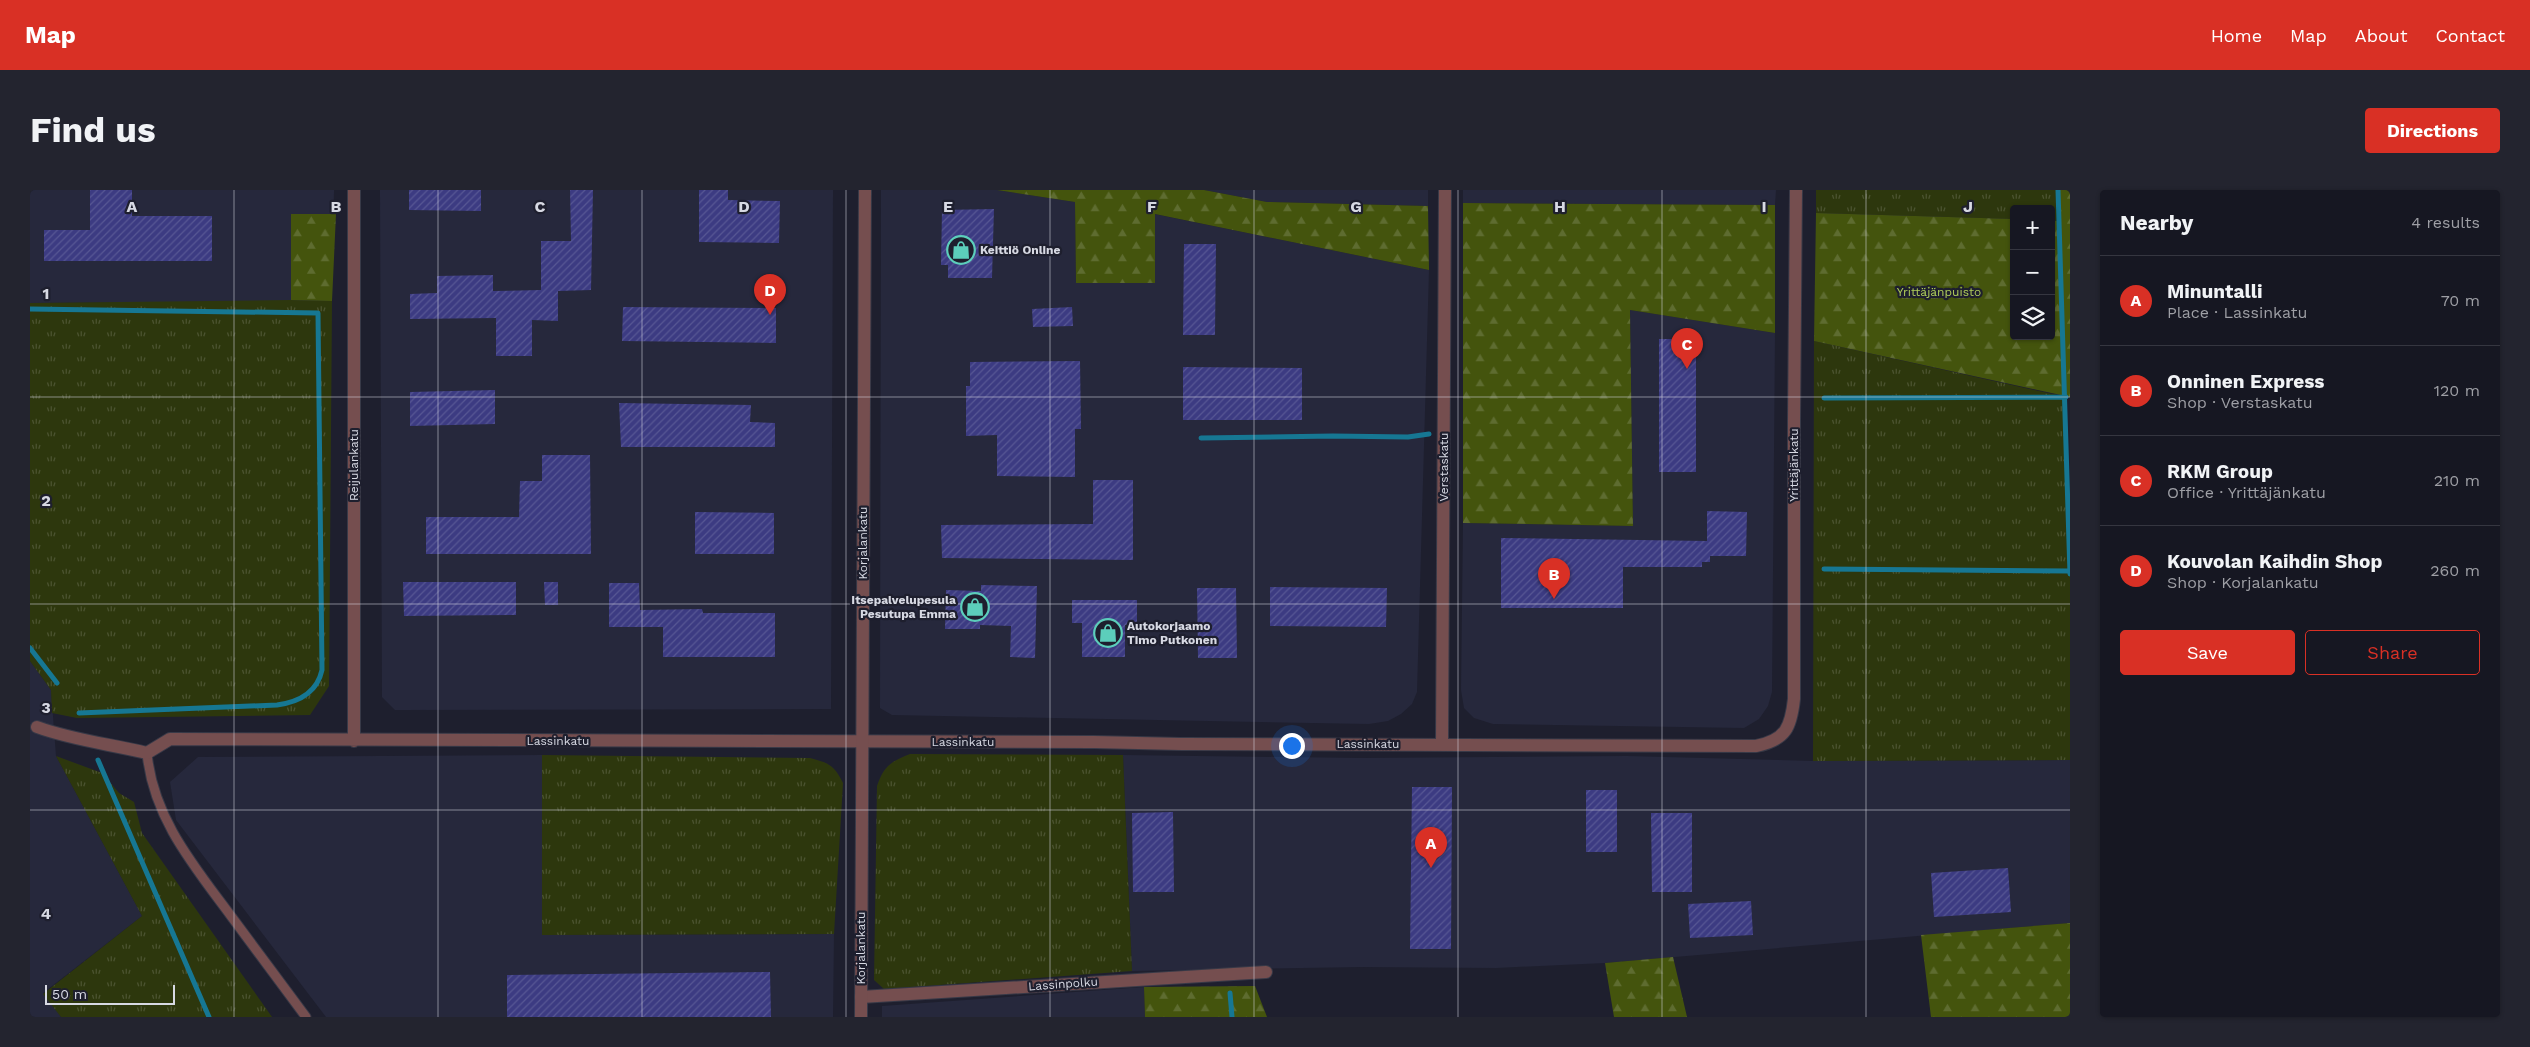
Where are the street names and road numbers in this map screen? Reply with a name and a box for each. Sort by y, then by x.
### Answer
street label: Yrittäjänkatu [1787,428,1801,502]
street label: Reijulankatu [347,429,361,501]
street label: Verstaskatu [1437,433,1451,501]
street label: Korjalankatu [856,506,870,580]
street label: Lassinkatu [527,734,589,748]
street label: Lassinkatu [932,735,994,749]
street label: Lassinkatu [1337,737,1399,751]
street label: Korjalankatu [854,911,868,985]
street label: Lassinpolku [1028,975,1098,993]

